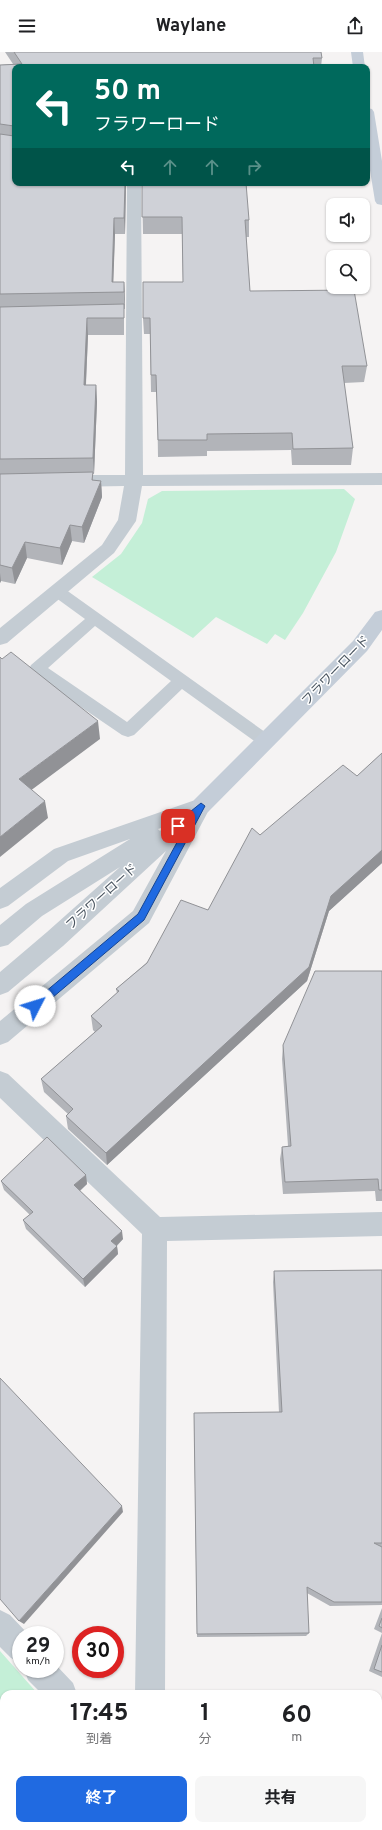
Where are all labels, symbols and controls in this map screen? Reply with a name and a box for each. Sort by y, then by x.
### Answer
icon: menu [16,15,38,37]
text: Waylane [156,15,226,38]
icon: share [344,15,366,37]
text: 50 m [94,74,161,110]
icon: left [28,80,80,132]
text: フラワーロード [94,114,220,137]
icon: left [117,156,139,178]
icon: ahead [159,156,181,178]
icon: ahead [201,156,223,178]
icon: right [243,156,265,178]
map controls [326,198,370,294]
button: sound [326,198,370,242]
button: search [326,250,370,294]
street label: フラワーロード [299,633,374,710]
pin [161,809,195,843]
icon: arrive [167,815,189,837]
street label: フラワーロード [63,861,142,934]
position arrow [14,985,56,1027]
speed limit sign: 30 [72,1626,124,1678]
text: 29 [26,1634,50,1660]
text: km/h [26,1655,50,1668]
text: 17:45 [70,1699,128,1729]
text: 1 [200,1699,210,1729]
text: 60 [281,1701,312,1731]
text: m [291,1730,302,1746]
text: 到着 [86,1732,112,1748]
text: 分 [198,1732,211,1748]
button: 終了 [16,1776,187,1822]
button: 共有 [195,1776,366,1822]

